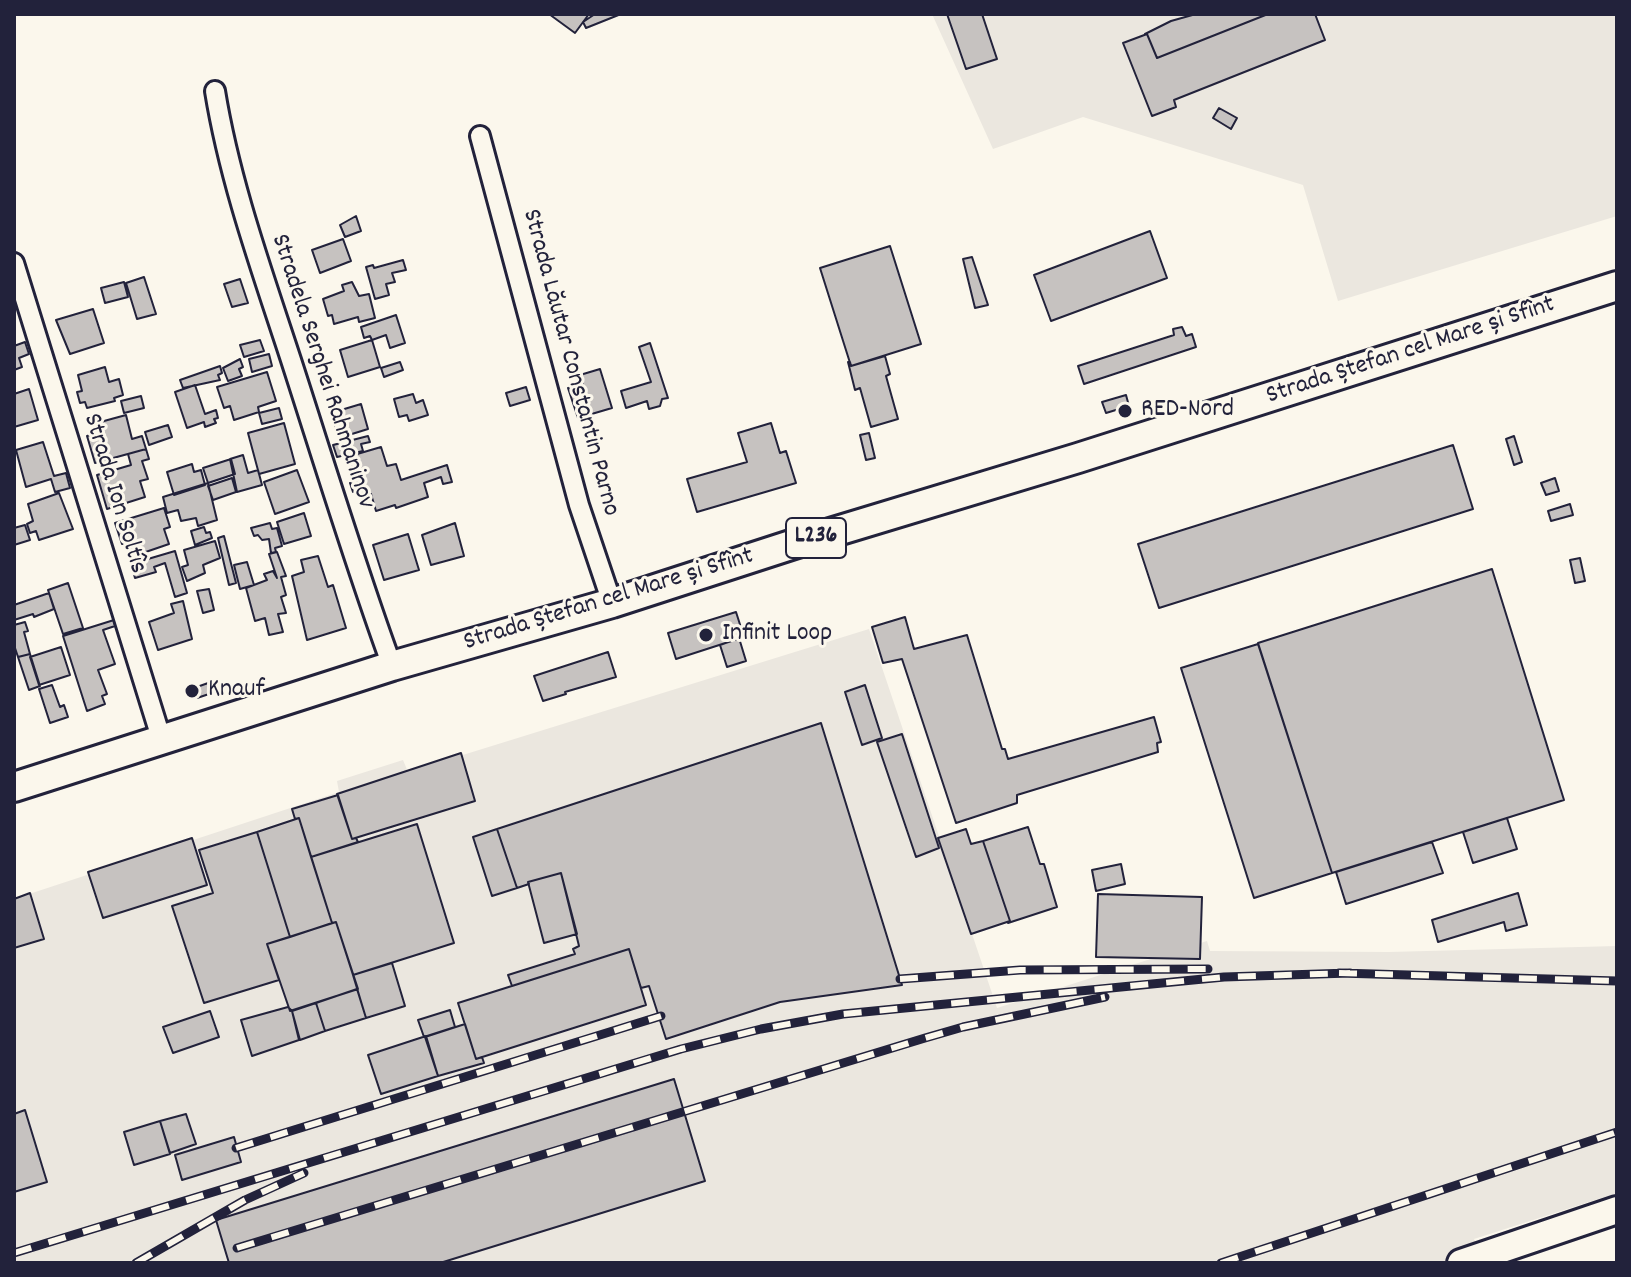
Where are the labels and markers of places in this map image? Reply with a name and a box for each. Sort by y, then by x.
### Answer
place label: RED-Nord [1141,395,1234,427]
marker: RED-Nord [1116,402,1134,420]
place label: Infinit Loop [722,619,832,651]
marker: Infinit Loop [697,626,715,644]
place label: Knauf [208,675,265,707]
marker: Knauf [183,682,201,700]

